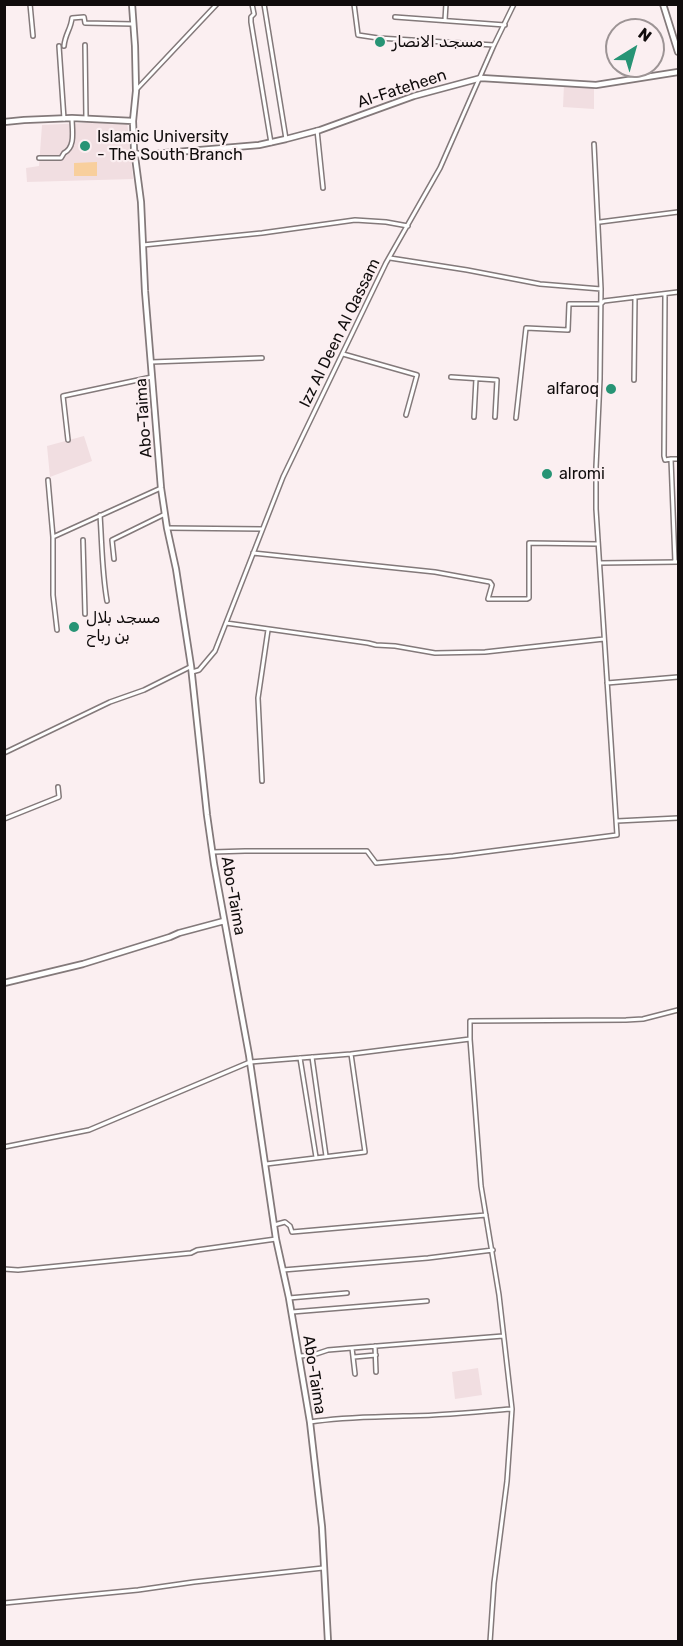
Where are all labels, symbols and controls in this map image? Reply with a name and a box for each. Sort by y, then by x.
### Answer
north arrow [605,18,665,78]
text: N [635,24,655,46]
place label: مسجد الانصار [392,32,483,52]
marker: مسجد الانصار [373,35,387,49]
street label: Al-Fateheen [355,66,449,112]
place label: Islamic University - The South Branch [97,127,243,165]
marker: Islamic University - The South Branch [78,139,92,153]
street label: Izz Al Deen Al Qassam [296,255,384,411]
street label: Abo-Taima [132,378,156,458]
place label: alfaroq [547,379,599,399]
marker: alfaroq [604,382,618,396]
place label: alromi [559,464,605,484]
marker: alromi [540,467,554,481]
place label: مسجد بلال بن رباح [86,608,160,646]
marker: مسجد بلال بن رباح [67,620,81,634]
street label: Abo-Taima [217,855,249,937]
street label: Abo-Taima [298,1334,330,1416]

